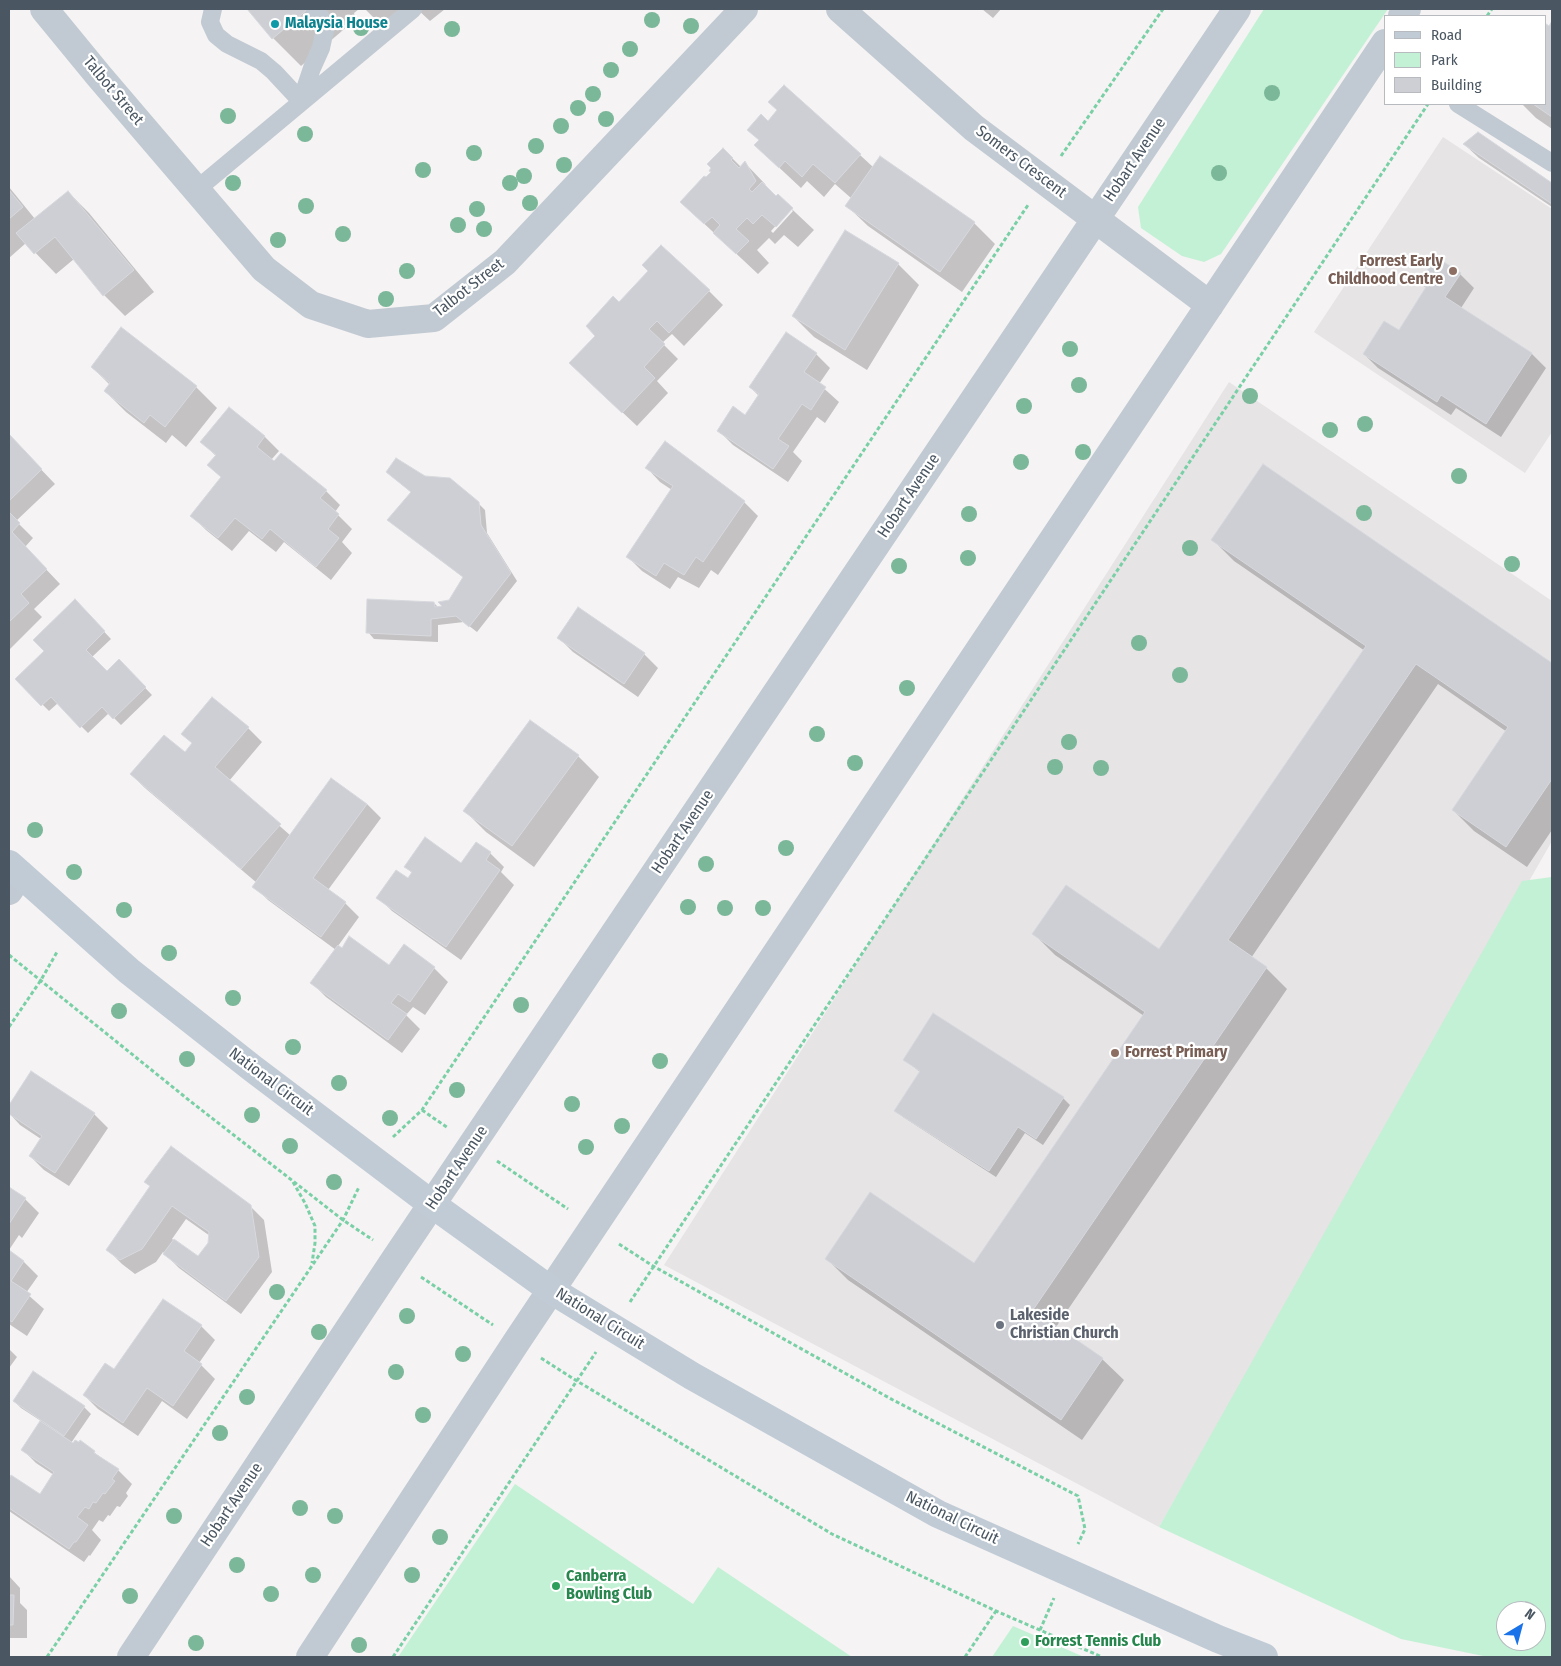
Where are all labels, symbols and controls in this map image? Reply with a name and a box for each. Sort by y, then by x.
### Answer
place label: Malaysia House [285,14,388,34]
legend [1384,15,1546,105]
marker: Malaysia House [269,18,281,30]
text: Road [1431,26,1462,44]
text: Park [1431,51,1458,69]
street label: Talbot Street [79,53,147,129]
text: Building [1431,76,1482,94]
street label: Hobart Avenue [1100,114,1170,206]
street label: Somers Crescent [972,122,1070,202]
place label: Forrest Early Childhood Centre [1328,252,1443,290]
street label: Talbot Street [430,255,508,321]
marker: Forrest Early Childhood Centre [1447,265,1459,277]
street label: Hobart Avenue [874,450,944,542]
street label: Hobart Avenue [648,786,718,878]
place label: Forrest Primary [1125,1043,1227,1063]
street label: National Circuit [225,1044,317,1120]
marker: Forrest Primary [1109,1047,1121,1059]
street label: Hobart Avenue [422,1122,492,1214]
street label: National Circuit [552,1284,648,1354]
place label: Lakeside Christian Church [1010,1306,1119,1344]
marker: Lakeside Christian Church [994,1319,1006,1331]
street label: Hobart Avenue [197,1459,267,1551]
street label: National Circuit [902,1487,1002,1549]
place label: Canberra Bowling Club [566,1567,652,1605]
marker: Canberra Bowling Club [550,1580,562,1592]
north arrow [1496,1601,1546,1651]
text: N [1521,1605,1538,1624]
place label: Forrest Tennis Club [1035,1632,1161,1652]
marker: Forrest Tennis Club [1019,1636,1031,1648]

